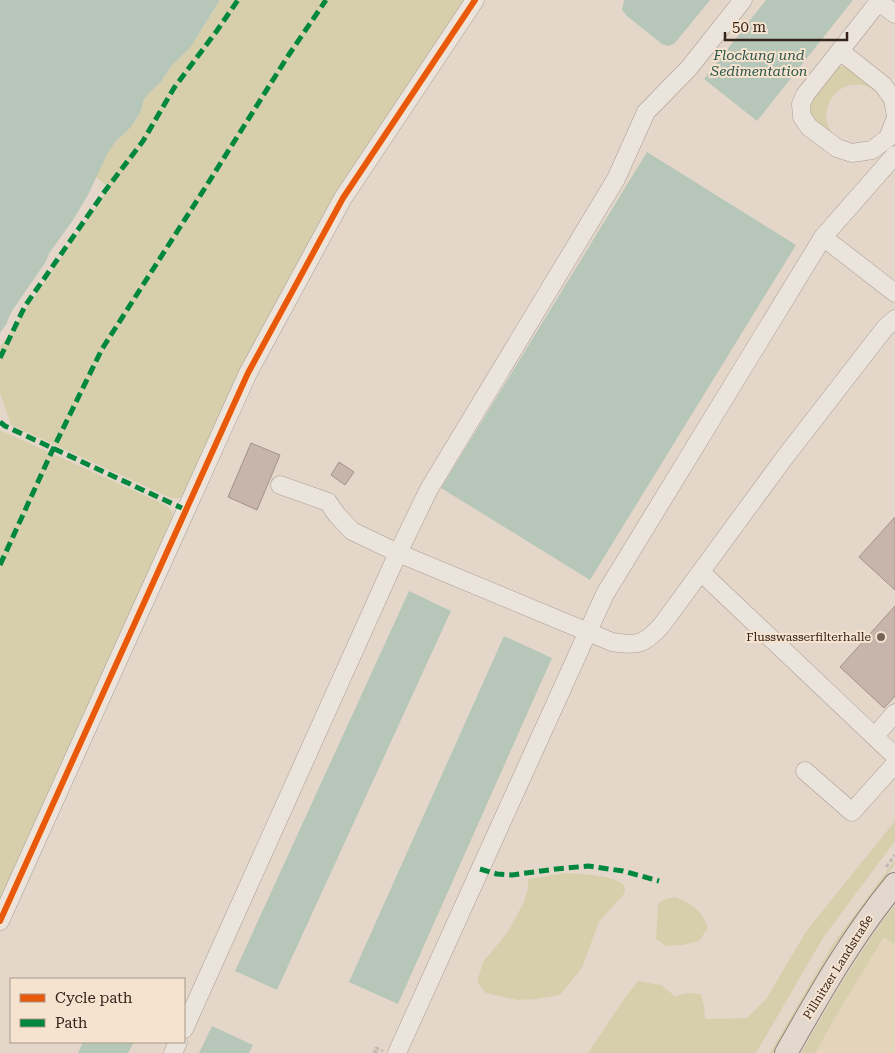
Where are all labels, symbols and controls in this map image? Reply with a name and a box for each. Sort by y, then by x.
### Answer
scale bar [725,10,848,42]
text: 50 m [732,18,767,36]
water label: Flockung und Sedimentation [710,47,808,79]
place label: Flusswasserfilterhalle [746,630,871,644]
marker: Flusswasserfilterhalle [875,631,887,643]
street label: Pillnitzer Landstraße [800,912,876,1022]
legend [10,978,185,1043]
text: Cycle path [55,989,133,1007]
text: Path [55,1014,88,1032]

